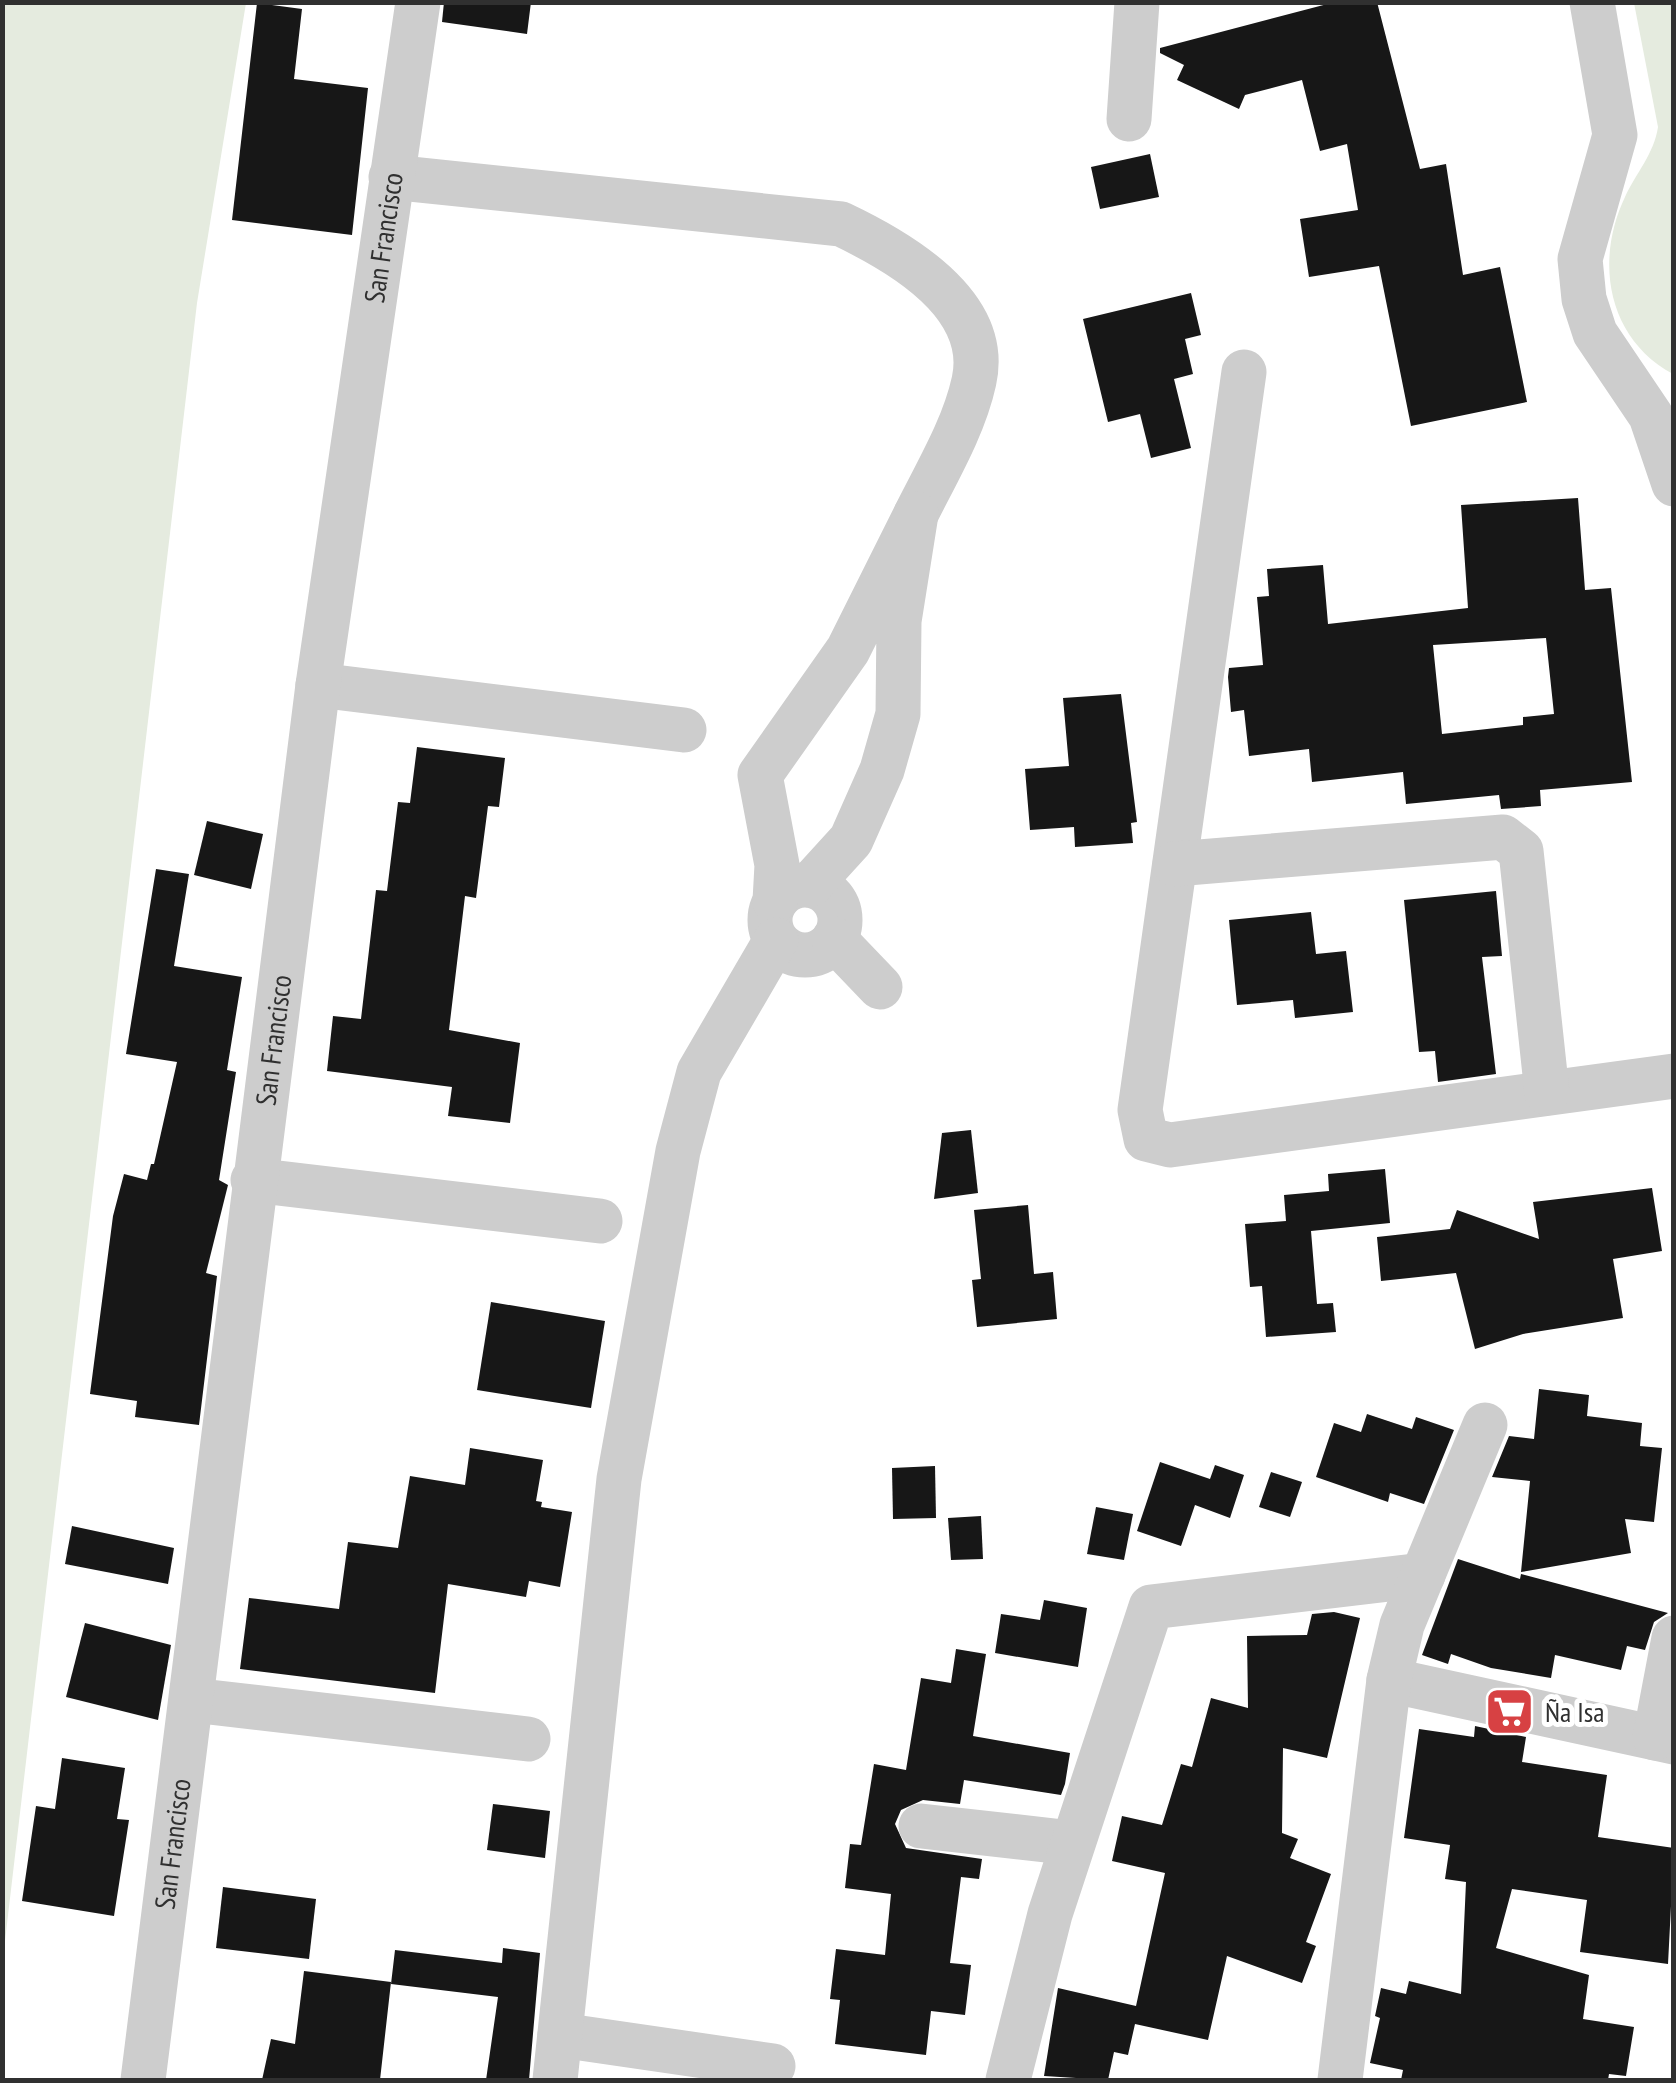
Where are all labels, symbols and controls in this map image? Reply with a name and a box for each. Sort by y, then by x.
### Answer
street label: San Francisco [355,170,411,305]
street label: San Francisco [246,973,299,1108]
supermarket icon: Ña Isa [1484,1686,1536,1738]
place label: Ña Isa [1545,1693,1604,1730]
street label: San Francisco [146,1776,199,1911]

